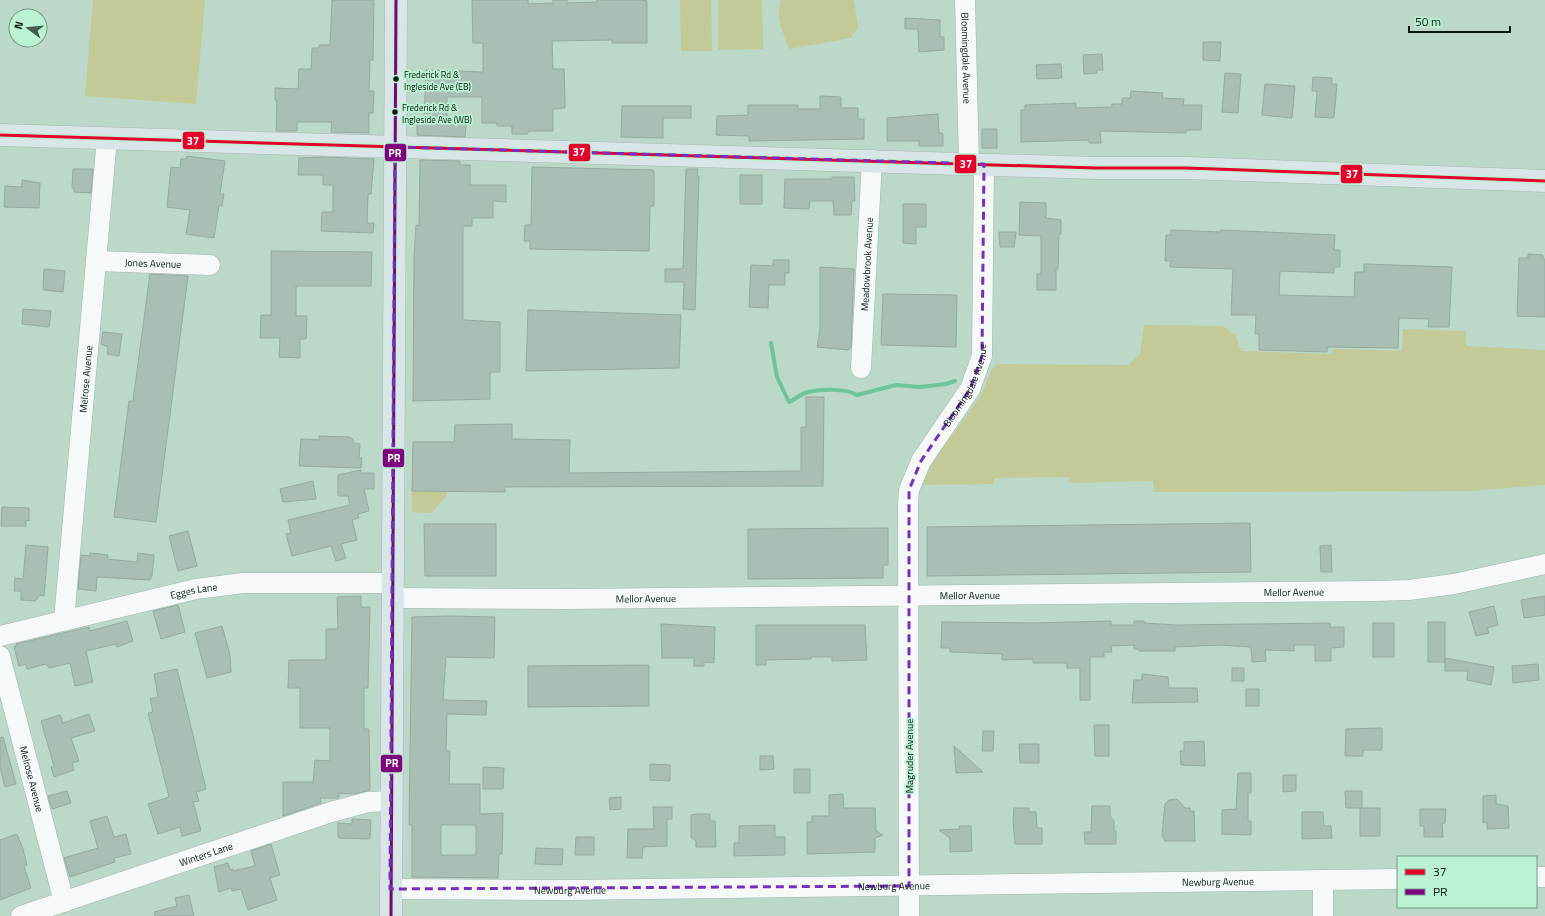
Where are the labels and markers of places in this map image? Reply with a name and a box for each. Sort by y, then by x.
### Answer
place label: Frederick Rd & Ingleside Ave (EB) [404,68,471,93]
marker: Frederick Rd & Ingleside Ave (EB) [391,74,401,84]
place label: Frederick Rd & Ingleside Ave (WB) [402,101,472,126]
marker: Frederick Rd & Ingleside Ave (WB) [390,107,400,117]

